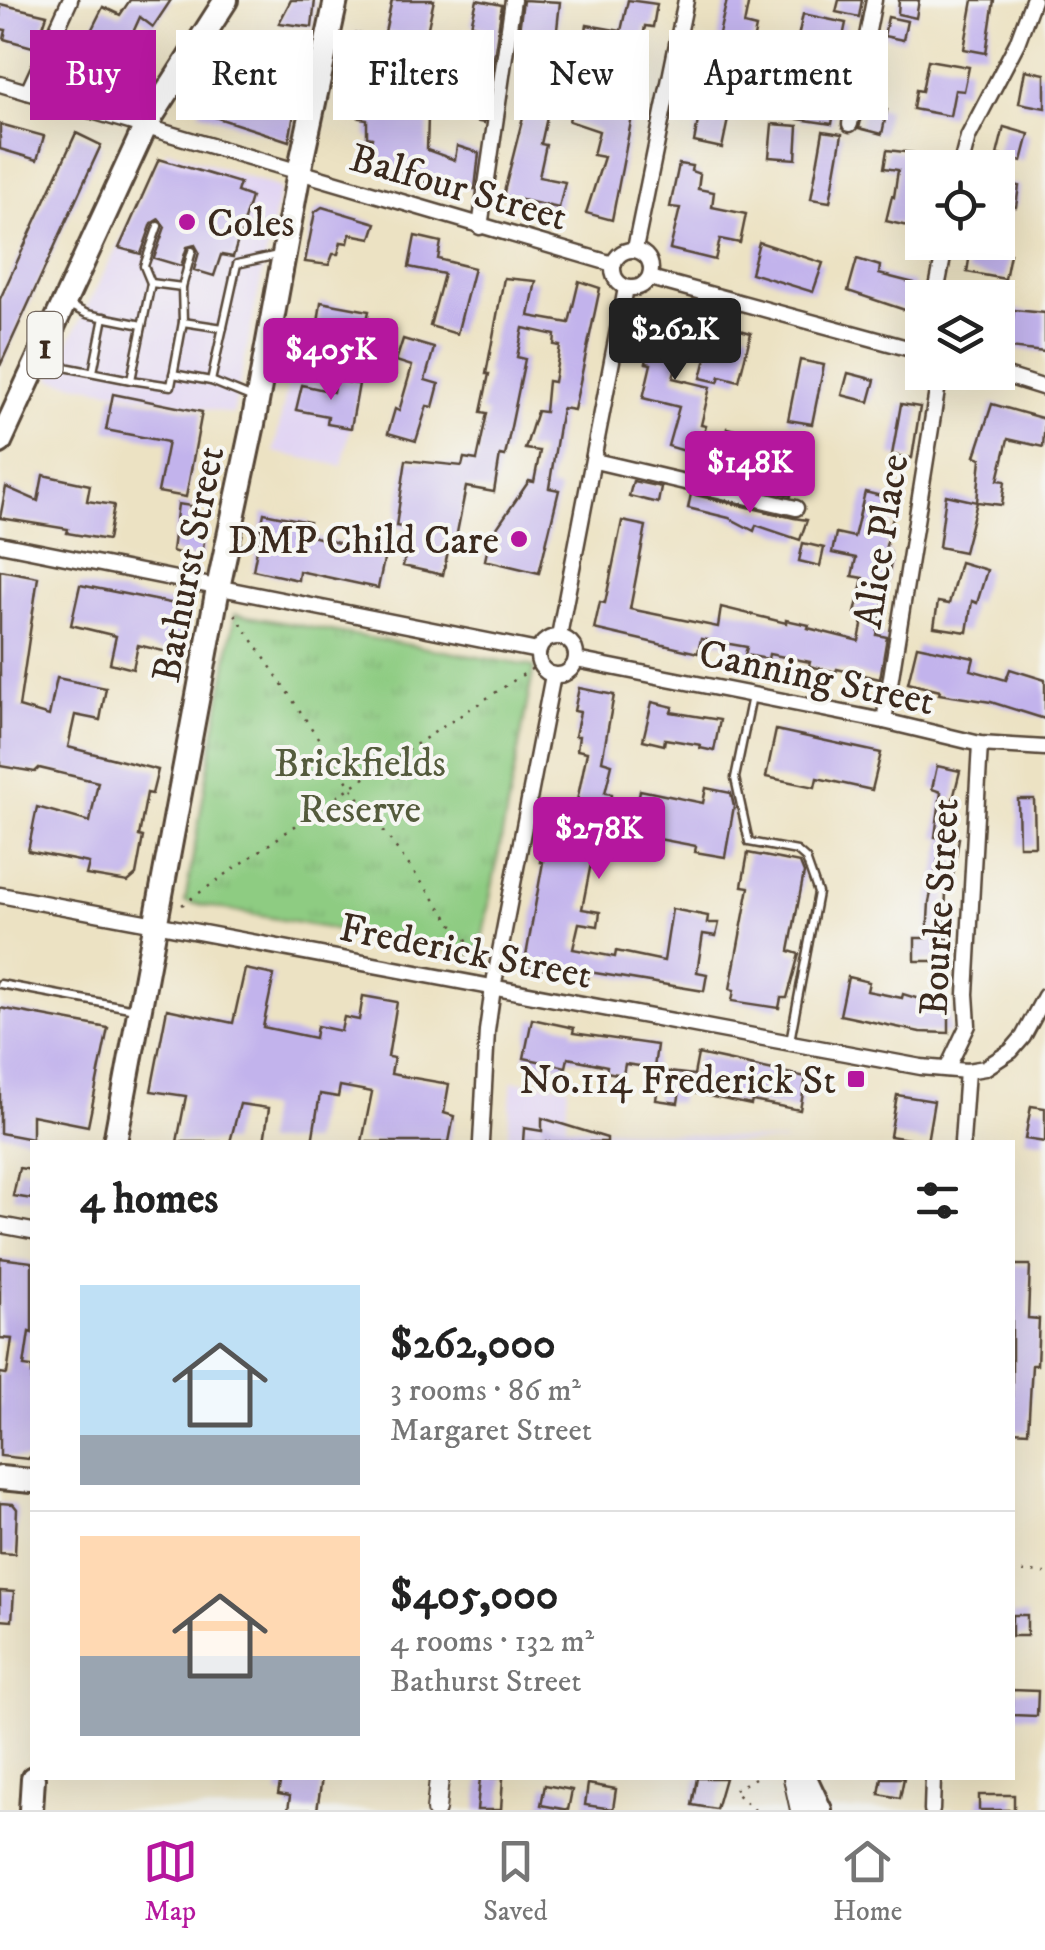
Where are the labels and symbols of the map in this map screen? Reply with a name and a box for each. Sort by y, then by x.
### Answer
street label: Balfour Street [344,134,573,244]
place label: Coles [207,200,295,250]
marker: Coles [176,211,198,233]
pin: $262K [605,298,745,383]
road number: 1 [28,312,62,378]
pin: $405K [261,318,401,403]
pin: $148K [680,431,820,516]
street label: Bathurst Street [143,442,237,687]
street label: Alice Place [845,451,921,632]
place label: DMP Child Care [228,517,499,567]
marker: DMP Child Care [508,528,530,550]
street label: Canning Street [694,630,939,728]
park label: Brickfields Reserve [274,740,446,836]
pin: $278K [529,797,669,882]
street label: Bourke Street [910,797,972,1017]
street label: Frederick Street [335,904,596,1002]
place label: No.114 Frederick St [519,1057,836,1107]
marker: No.114 Frederick St [845,1068,867,1090]

